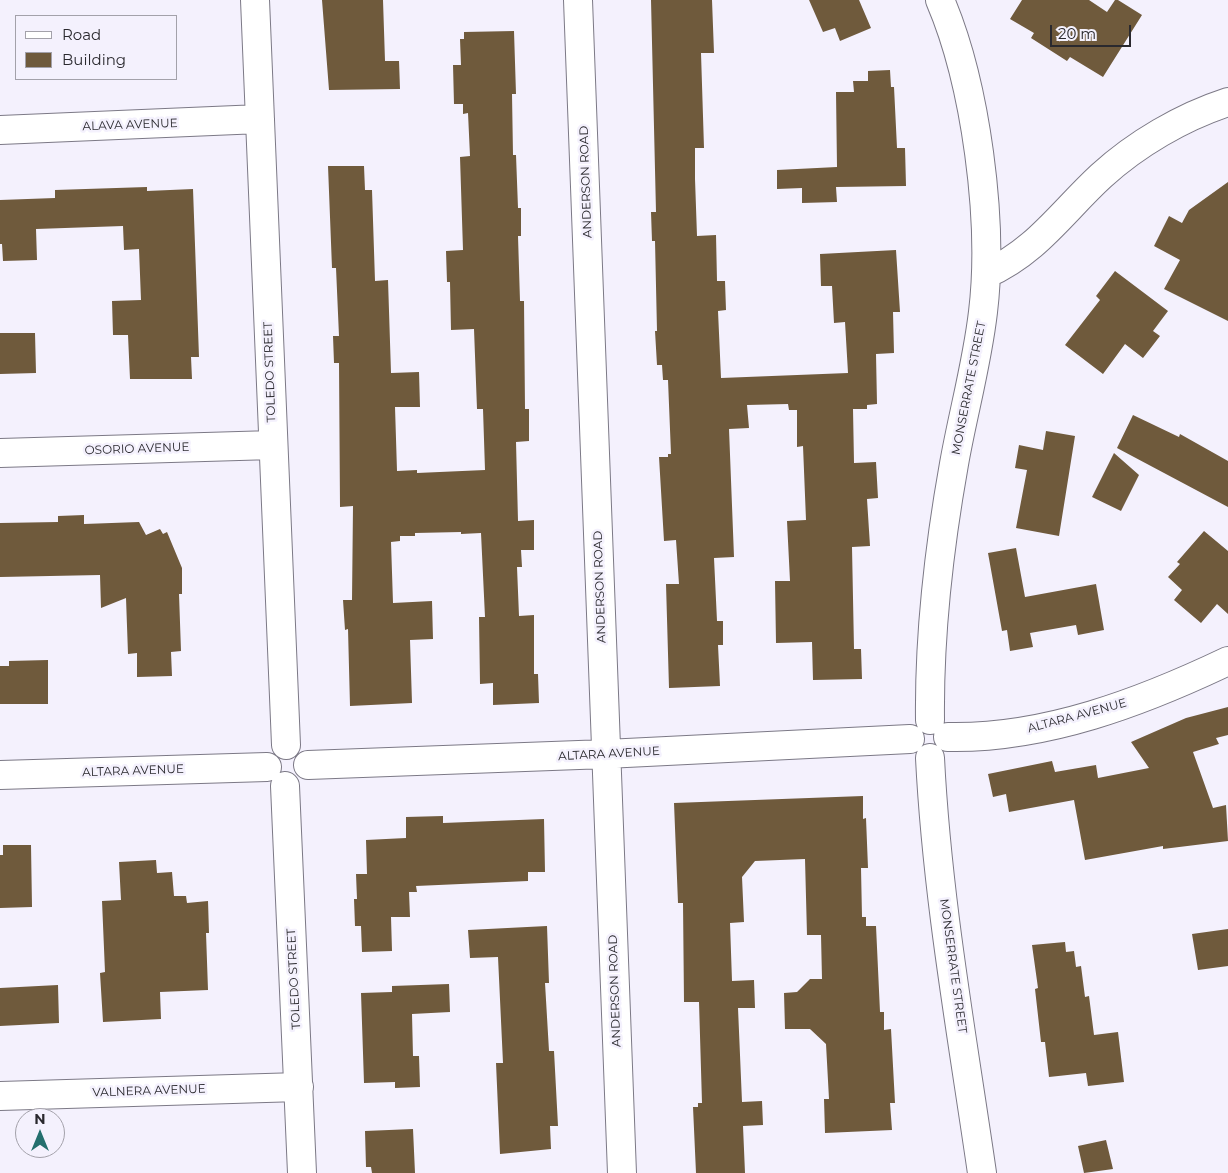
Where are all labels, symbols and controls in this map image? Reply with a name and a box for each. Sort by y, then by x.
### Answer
legend [15,15,178,80]
scale bar [1053,15,1134,47]
text: 20 m [1058,24,1096,43]
text: Road [62,25,101,44]
text: Building [62,50,126,69]
street label: ALAVA AVENUE [82,116,178,134]
street label: ANDERSON ROAD [577,126,595,238]
street label: MONSERRATE STREET [949,320,989,456]
street label: TOLEDO STREET [261,321,279,423]
street label: OSORIO AVENUE [84,440,190,458]
street label: ANDERSON ROAD [591,531,609,643]
street label: ALTARA AVENUE [1026,696,1128,736]
street label: ALTARA AVENUE [558,744,660,764]
street label: ALTARA AVENUE [82,762,184,780]
street label: MONSERRATE STREET [936,898,970,1034]
street label: TOLEDO STREET [284,928,304,1030]
street label: ANDERSON ROAD [606,935,624,1047]
street label: VALNERA AVENUE [92,1082,206,1100]
north arrow [15,1108,65,1158]
text: N [34,1110,46,1128]

